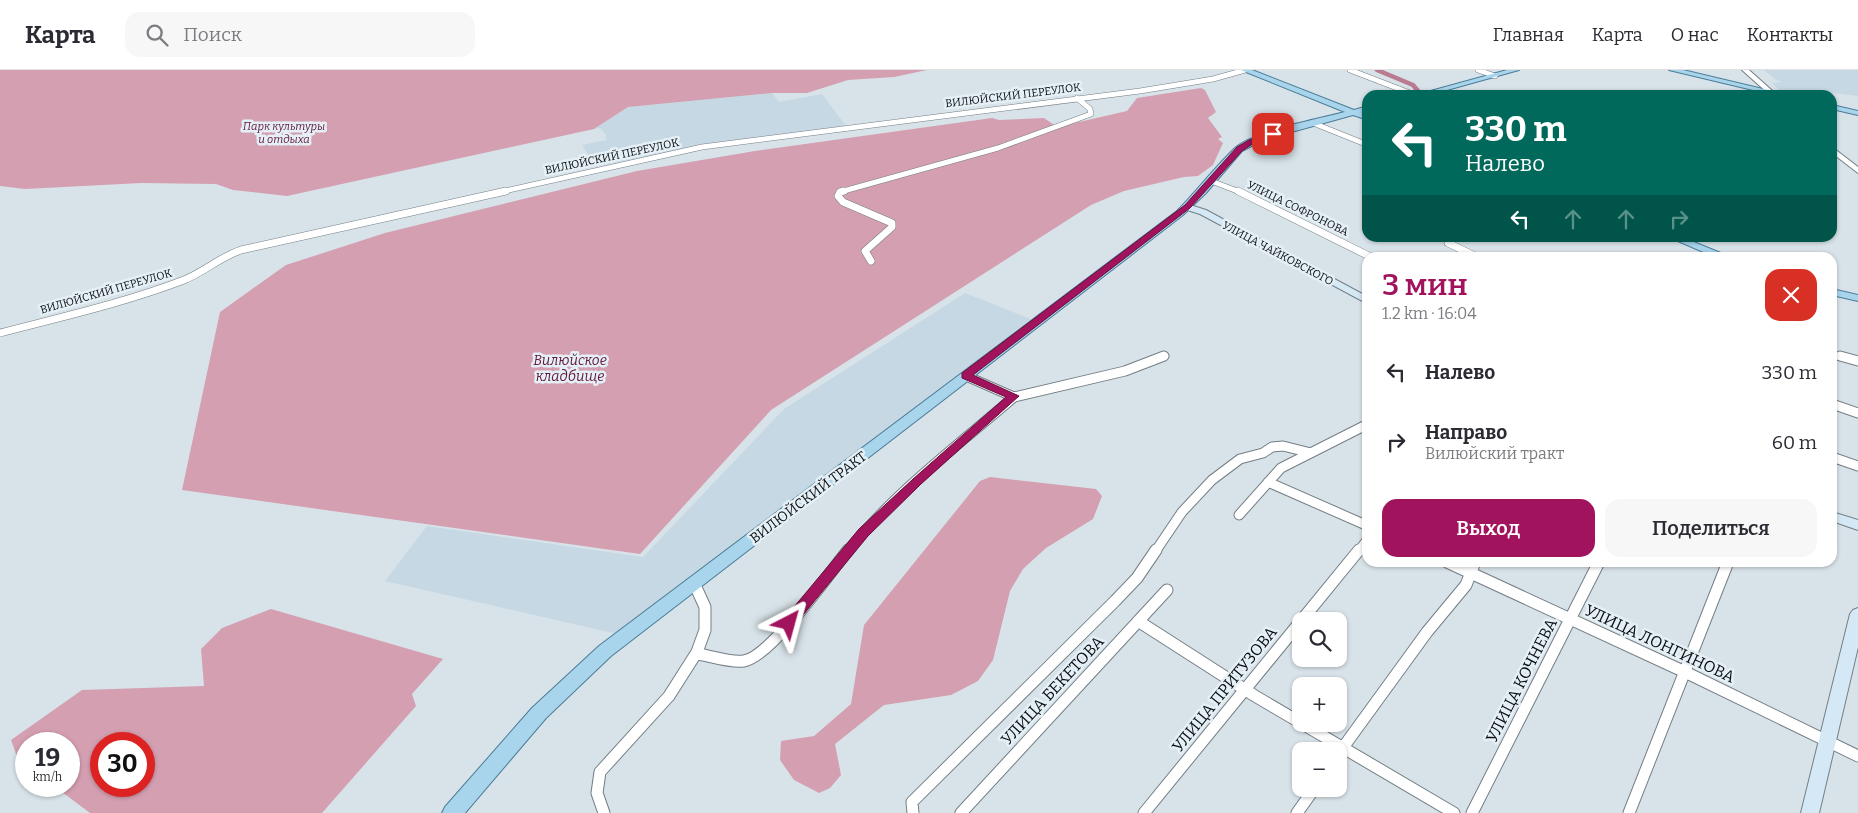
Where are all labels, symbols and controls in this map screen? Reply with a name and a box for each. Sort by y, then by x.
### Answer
search box [125,12,475,57]
text: Карта [25,21,95,49]
icon: search [143,21,171,49]
text: Поиск [183,23,242,46]
text: Главная [1493,24,1564,46]
text: Карта [1592,24,1643,46]
text: О нас [1671,24,1719,46]
text: Контакты [1747,24,1833,46]
street label: ВИЛЮЙСКИЙ ПЕРЕУЛОК [944,81,1082,110]
text: 330 m [1465,108,1567,150]
icon: left [1382,110,1447,175]
pin [1252,113,1294,155]
park label: Парк культуры и отдыха [243,120,325,146]
icon: arrive [1259,120,1287,148]
street label: ВИЛЮЙСКИЙ ПЕРЕУЛОК [544,136,680,177]
text: Налево [1465,150,1545,177]
street label: УЛИЦА СОФРОНОВА [1245,178,1351,239]
icon: left [1506,205,1534,233]
icon: ahead [1559,205,1587,233]
icon: ahead [1612,205,1640,233]
icon: right [1665,205,1693,233]
street label: УЛИЦА ЧАЙКОВСКОГО [1220,219,1335,288]
street label: ВИЛЮЙСКИЙ ПЕРЕУЛОК [39,266,174,317]
text: 3 мин [1382,267,1468,303]
button: close [1765,269,1817,321]
text: 1.2 km · 16:04 [1382,304,1477,323]
park label: Вилюйское кладбище [533,352,607,385]
icon: left [1382,358,1410,386]
text: Налево [1425,361,1495,384]
text: 330 m [1762,361,1817,384]
text: Направо [1425,421,1507,444]
icon: right [1382,428,1410,456]
text: 60 m [1772,431,1817,454]
text: Вилюйский тракт [1425,444,1564,463]
street label: ВИЛЮЙСКИЙ ТРАКТ [746,447,870,547]
button: Выход [1382,499,1595,557]
button: Поделиться [1605,499,1817,557]
position arrow [762,596,814,648]
street label: УЛИЦА ЛОНГИНОВА [1582,600,1738,687]
map controls [1292,612,1347,797]
button: search [1292,612,1347,667]
street label: УЛИЦА КОЧНЕВА [1482,614,1561,745]
street label: УЛИЦА ПРИТУЗОВА [1168,622,1281,756]
street label: УЛИЦА БЕКЕТОВА [997,632,1108,749]
button: + [1292,677,1347,732]
speed limit sign: 30 [90,732,155,797]
button: − [1292,742,1347,797]
text: 19 [35,743,60,773]
text: km/h [33,770,62,784]

